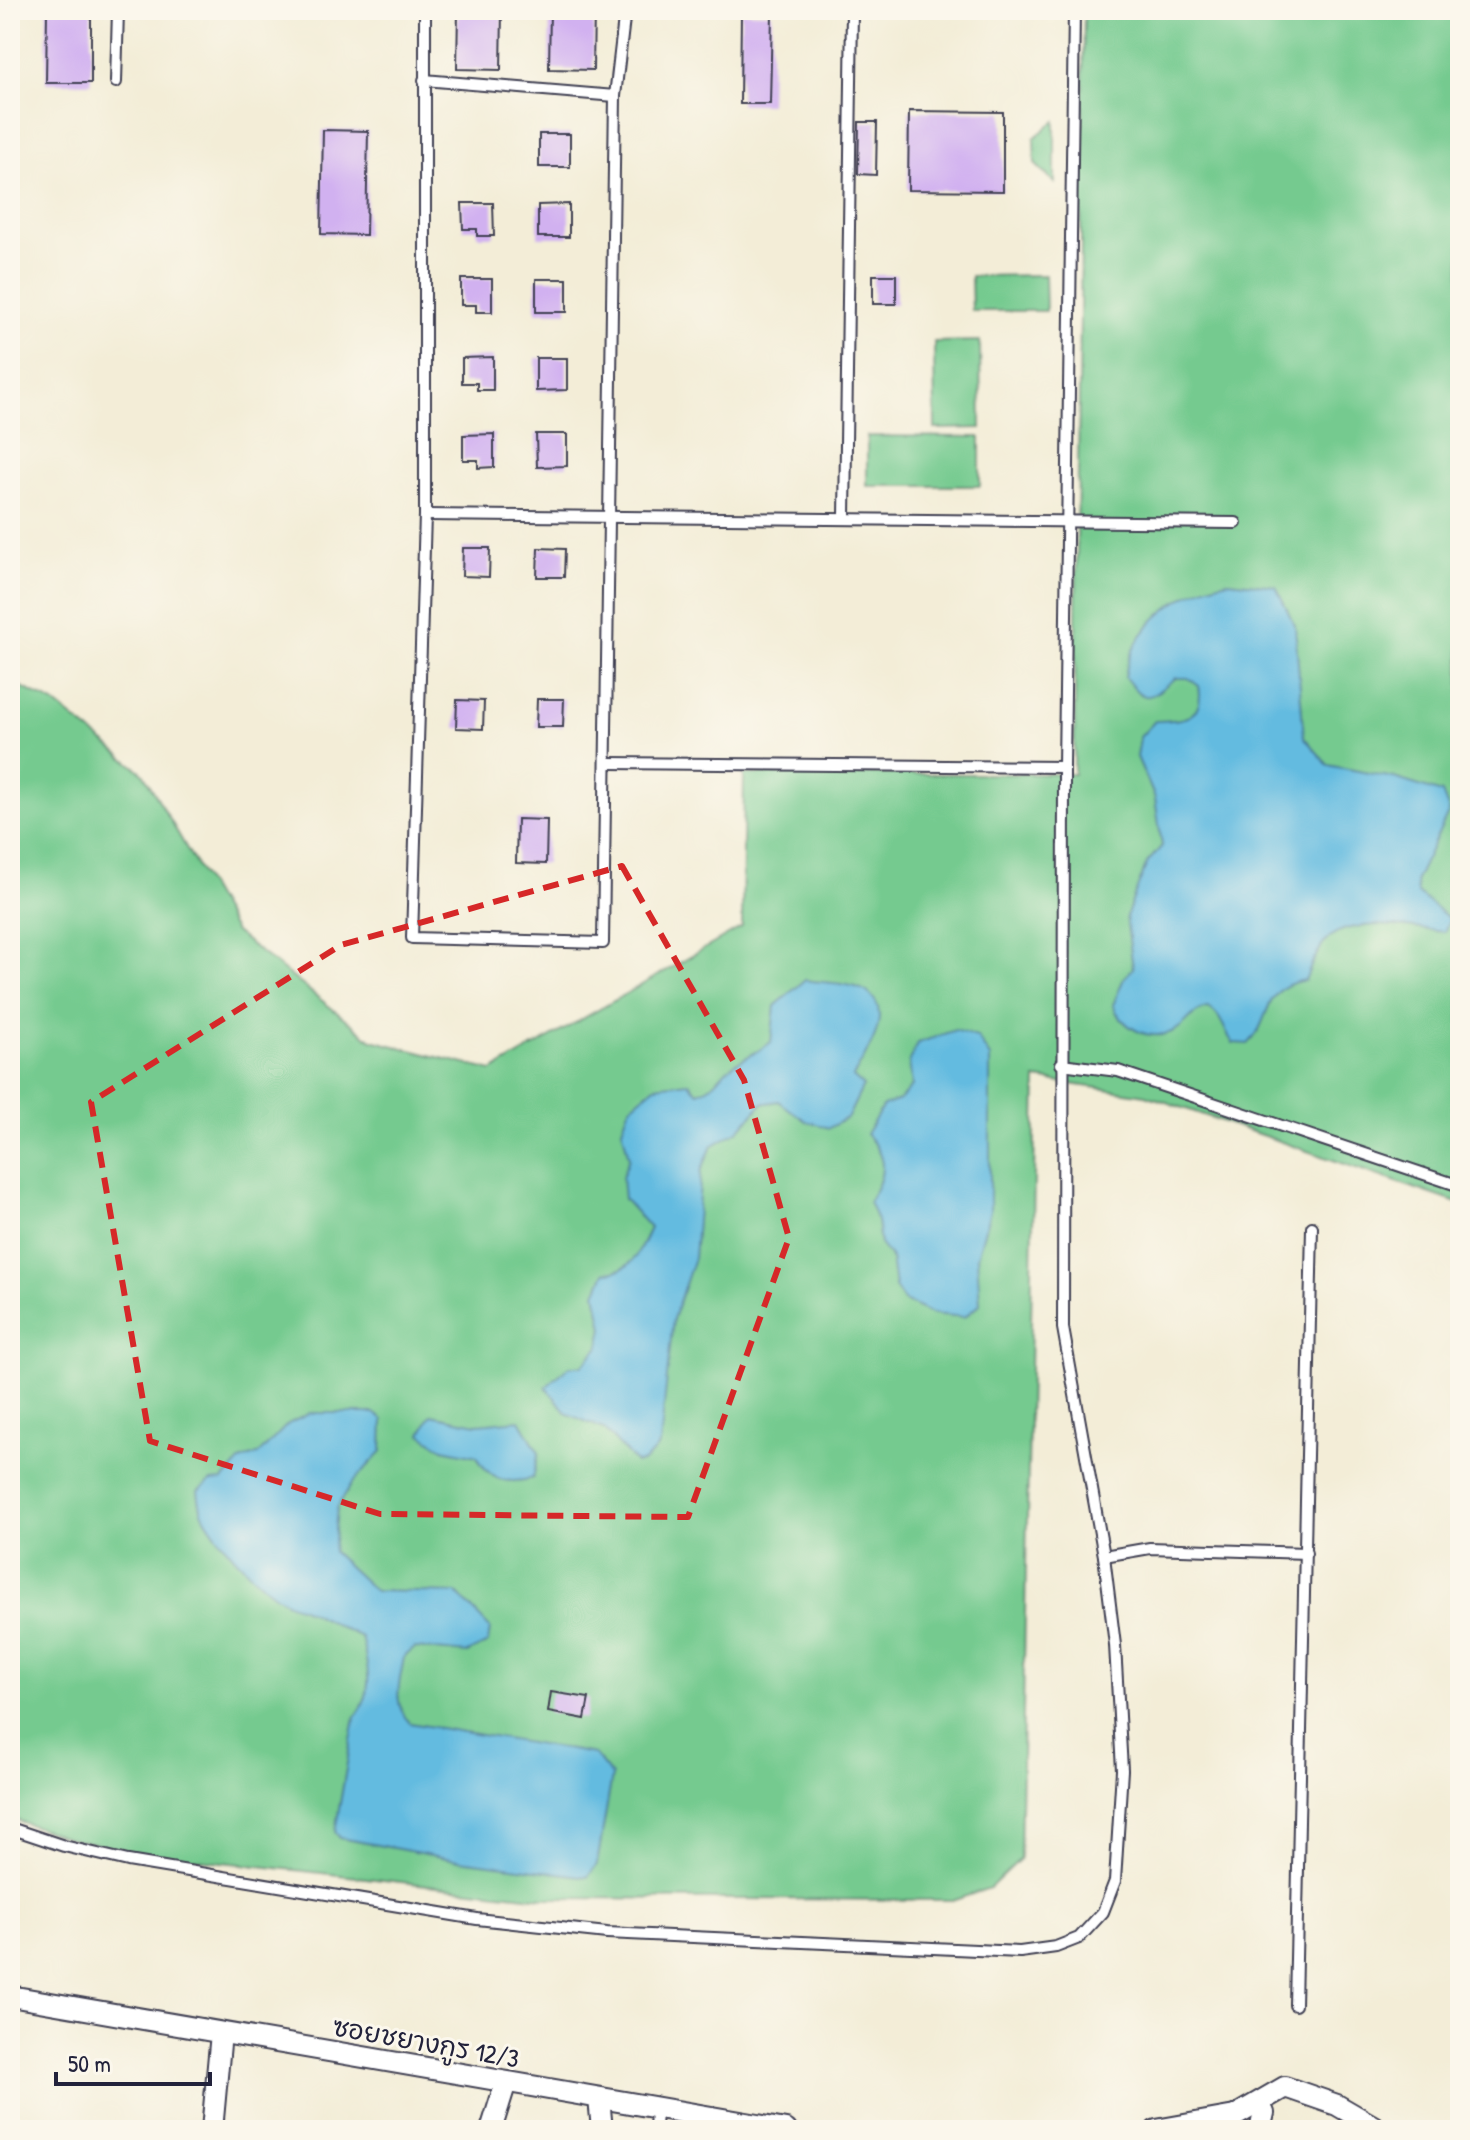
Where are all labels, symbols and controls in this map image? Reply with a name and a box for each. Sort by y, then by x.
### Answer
street label: ซอยชยางกูร 12/3 [330,2008,522,2078]
scale bar [56,2036,210,2086]
text: 50 m [68,2047,111,2079]

